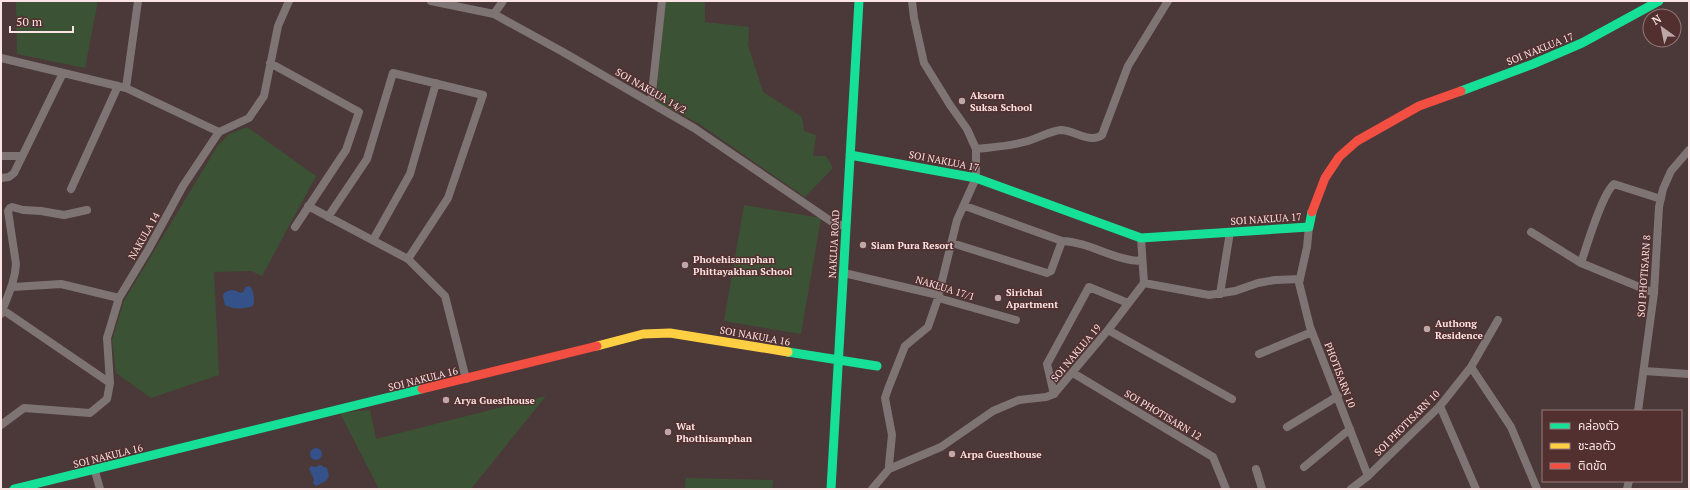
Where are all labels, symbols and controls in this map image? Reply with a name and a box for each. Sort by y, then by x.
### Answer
scale bar [10,8,73,34]
north arrow [1642,8,1682,48]
text: N [1649,11,1664,28]
text: 50 m [16,14,43,29]
street label: SOI NAKLUA 17 [1505,30,1575,68]
street label: SOI NAKLUA 14/2 [613,65,689,117]
place label: Aksorn Suksa School [970,89,1033,114]
marker: Aksorn Suksa School [957,96,967,106]
street label: SOI NAKLUA 17 [908,148,980,174]
street label: NAKULA 14 [125,209,163,262]
street label: NAKLUA ROAD [826,209,842,279]
street label: SOI NAKLUA 17 [1230,210,1302,228]
street label: SOI PHOTISARN 8 [1635,234,1653,318]
place label: Siam Pura Resort [871,239,953,252]
marker: Siam Pura Resort [858,240,868,250]
place label: Photehisamphan Phittayakhan School [693,253,793,278]
marker: Photehisamphan Phittayakhan School [680,260,690,270]
street label: NAKLUA 17/1 [914,273,976,303]
place label: Sirichai Apartment [1006,286,1058,311]
marker: Sirichai Apartment [993,293,1003,303]
place label: Authong Residence [1435,317,1483,342]
street label: SOI NAKLUA 19 [1048,322,1104,384]
street label: SOI NAKULA 16 [719,323,792,349]
marker: Authong Residence [1422,324,1432,334]
street label: PHOTISARN 10 [1322,340,1358,410]
street label: SOI NAKULA 16 [387,364,460,394]
street label: SOI PHOTISARN 12 [1122,387,1204,443]
street label: SOI PHOTISARN 10 [1371,387,1443,459]
place label: Arya Guesthouse [454,394,536,407]
marker: Arya Guesthouse [441,395,451,405]
legend [1542,410,1682,482]
text: คล่องตัว [1578,418,1619,433]
place label: Wat Phothisamphan [676,420,753,445]
marker: Wat Phothisamphan [663,427,673,437]
text: ชะลอตัว [1578,438,1616,453]
street label: SOI NAKULA 16 [72,441,145,471]
place label: Arpa Guesthouse [960,448,1042,461]
marker: Arpa Guesthouse [947,449,957,459]
text: ติดขัด [1578,458,1607,473]

